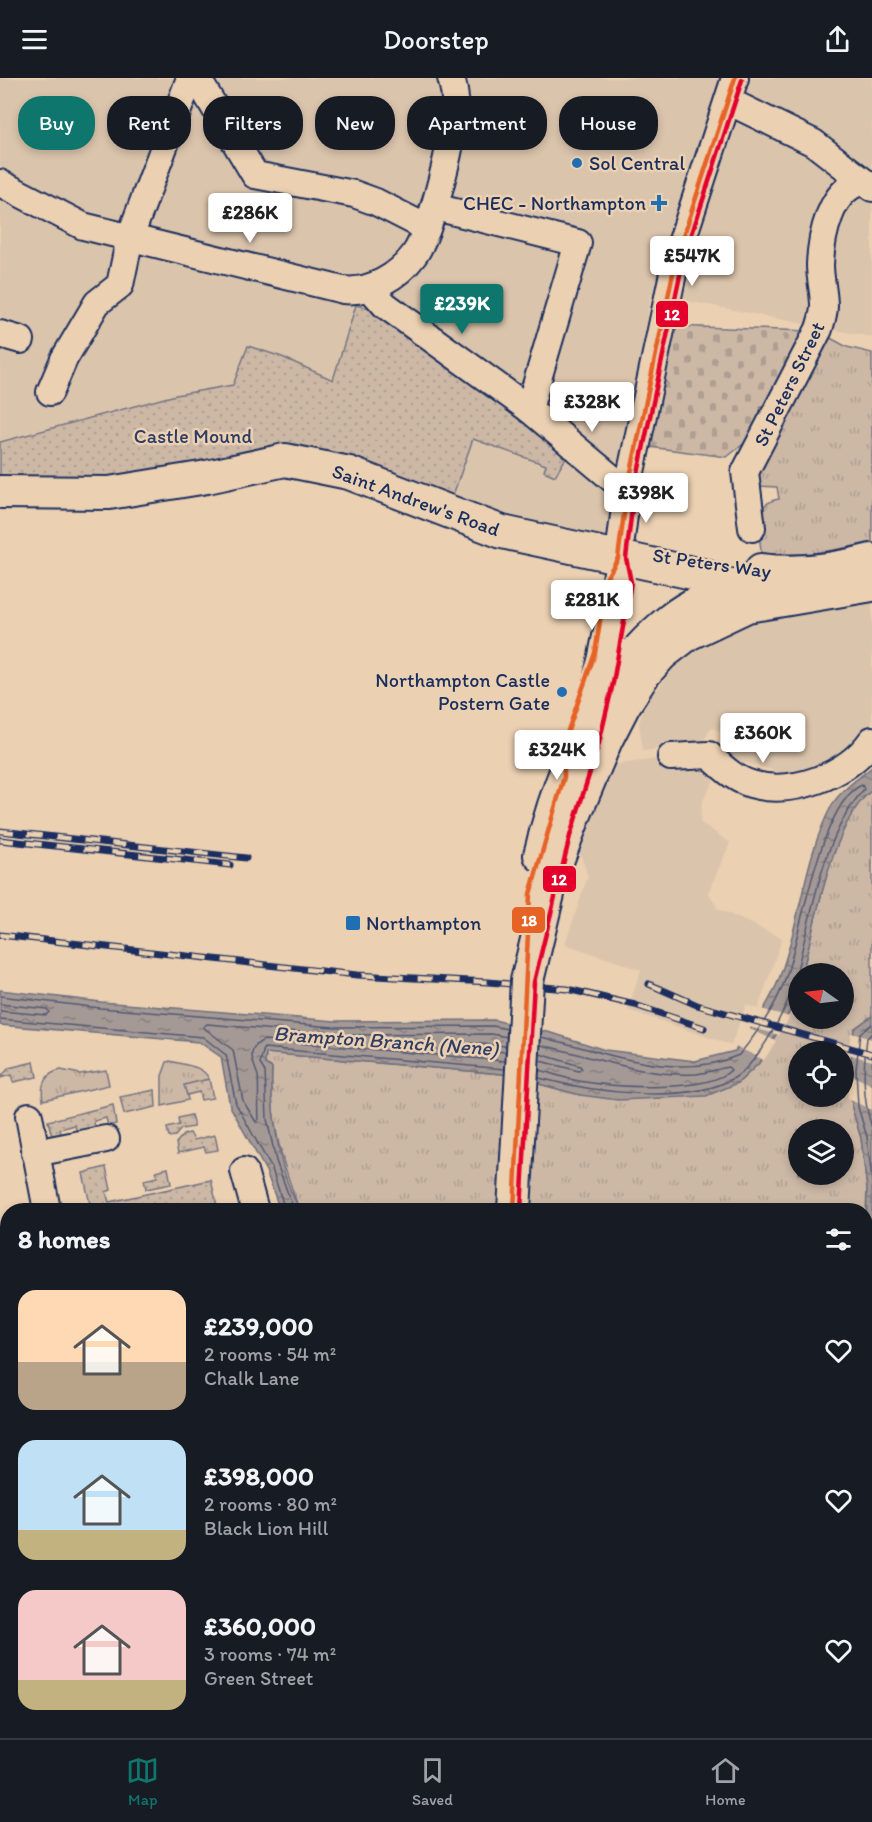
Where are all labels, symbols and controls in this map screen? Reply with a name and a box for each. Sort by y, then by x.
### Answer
icon: menu [18,23,51,56]
text: Doorstep [383,23,489,56]
icon: share [821,23,854,56]
chip: Buy [18,96,95,150]
chip: Rent [107,96,191,150]
chip: Filters [203,96,303,150]
chip: New [315,96,395,150]
chip: Apartment [407,96,547,150]
chip: House [559,96,658,150]
place label: Sol Central [589,151,685,175]
marker: Sol Central [570,156,584,170]
place label: CHEC - Northampton [463,191,646,215]
pin: £286K [208,193,292,244]
marker: CHEC - Northampton [650,194,668,212]
text: £286K [222,200,278,224]
pin: £547K [650,236,734,287]
text: £547K [664,243,720,267]
pin: £239K [420,284,504,335]
text: £239K [434,291,490,315]
line badge: 12 [655,300,689,328]
text: 12 [664,305,681,324]
street label: St Peters Street [748,318,830,450]
pin: £328K [550,382,634,433]
text: £328K [564,389,620,413]
park label: Castle Mound [134,424,252,448]
street label: Saint Andrew's Road [329,459,503,542]
pin: £398K [604,473,688,524]
text: £398K [618,480,674,504]
street label: St Peters Way [651,543,773,583]
pin: £281K [550,580,634,631]
text: £281K [565,587,619,611]
place label: Northampton Castle Postern Gate [375,668,550,715]
marker: Northampton Castle Postern Gate [555,685,569,699]
pin: £360K [721,713,805,764]
text: £360K [734,720,792,744]
pin: £324K [515,730,599,781]
text: £324K [529,737,585,761]
line badge: 12 [542,865,577,893]
text: 12 [551,870,568,889]
line badge: 18 [511,906,546,934]
place label: Northampton [366,911,481,935]
text: 18 [521,911,537,930]
marker: Northampton [344,914,362,932]
north arrow [788,963,854,1029]
map controls [788,963,854,1185]
water label: Brampton Branch (Nene) [273,1020,500,1061]
button: locate [788,1041,854,1107]
button: layers [788,1119,854,1185]
text: 8 homes [18,1223,110,1255]
icon: filters [822,1223,855,1256]
text: £239,000 [204,1310,314,1342]
icon: home [66,1314,138,1386]
icon: heart [822,1334,855,1367]
text: 2 rooms · 54 m² [204,1342,336,1366]
text: Chalk Lane [204,1366,299,1390]
text: £398,000 [204,1460,314,1492]
icon: home [66,1464,138,1536]
icon: heart [822,1484,855,1517]
text: 2 rooms · 80 m² [204,1492,337,1516]
text: Black Lion Hill [204,1516,328,1540]
text: £360,000 [204,1610,316,1642]
icon: home [66,1614,138,1686]
icon: heart [822,1634,855,1667]
text: 3 rooms · 74 m² [204,1642,336,1666]
text: Green Street [204,1666,313,1690]
tab: Map [126,1754,159,1809]
tab: Saved [412,1754,453,1809]
tab: Home [705,1754,746,1809]

